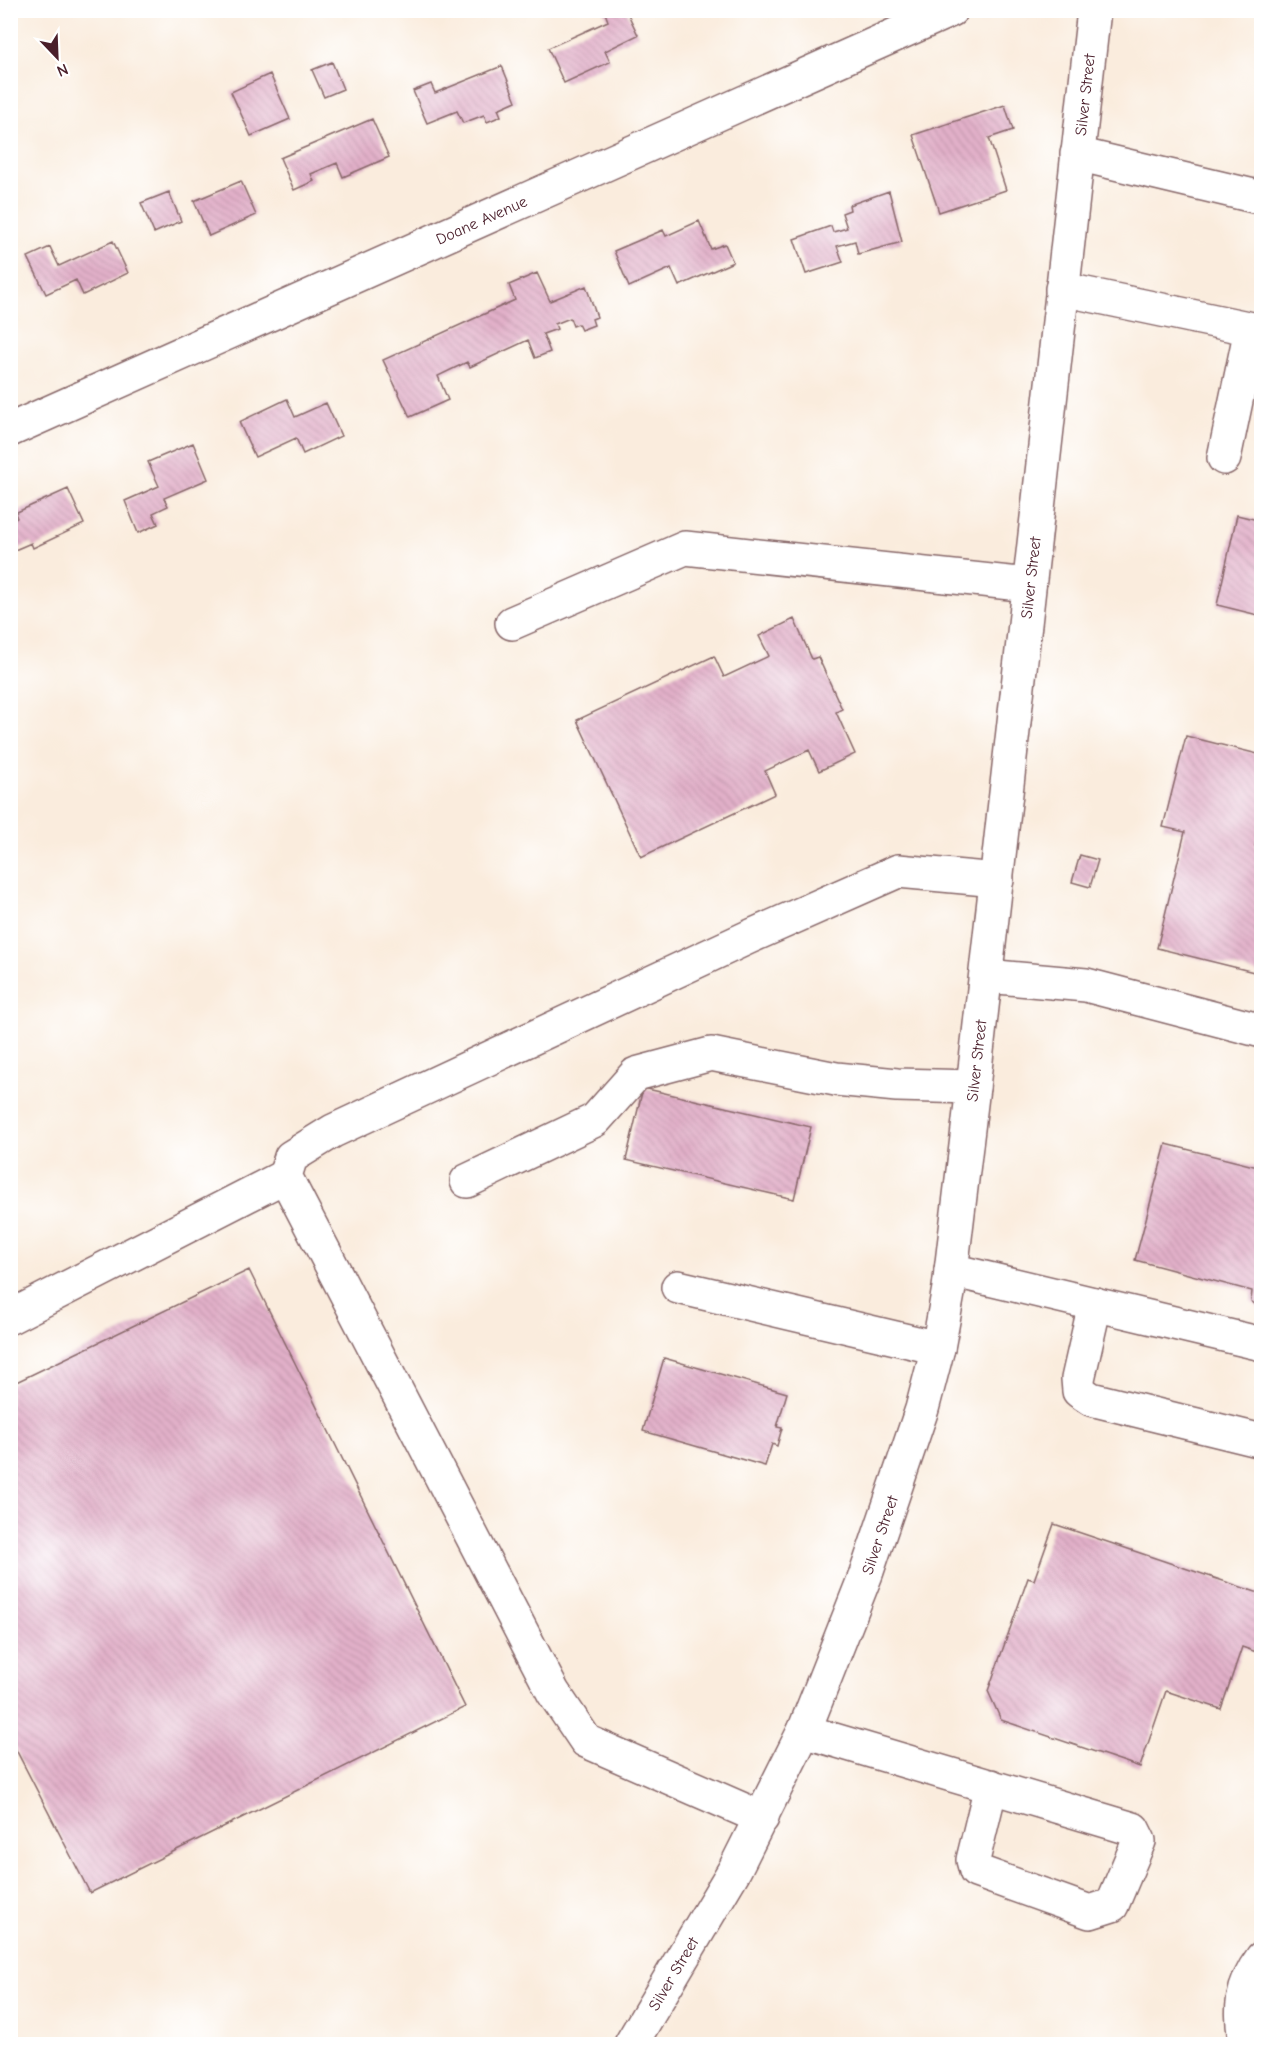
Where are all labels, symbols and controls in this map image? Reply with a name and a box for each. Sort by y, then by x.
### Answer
north arrow [27,27,87,87]
street label: Silver Street [1072,52,1099,137]
text: N [54,60,71,80]
street label: Doane Avenue [433,192,530,249]
street label: Silver Street [1018,535,1045,620]
street label: Silver Street [963,1018,991,1103]
street label: Silver Street [858,1493,902,1577]
street label: Silver Street [645,1934,703,2014]

